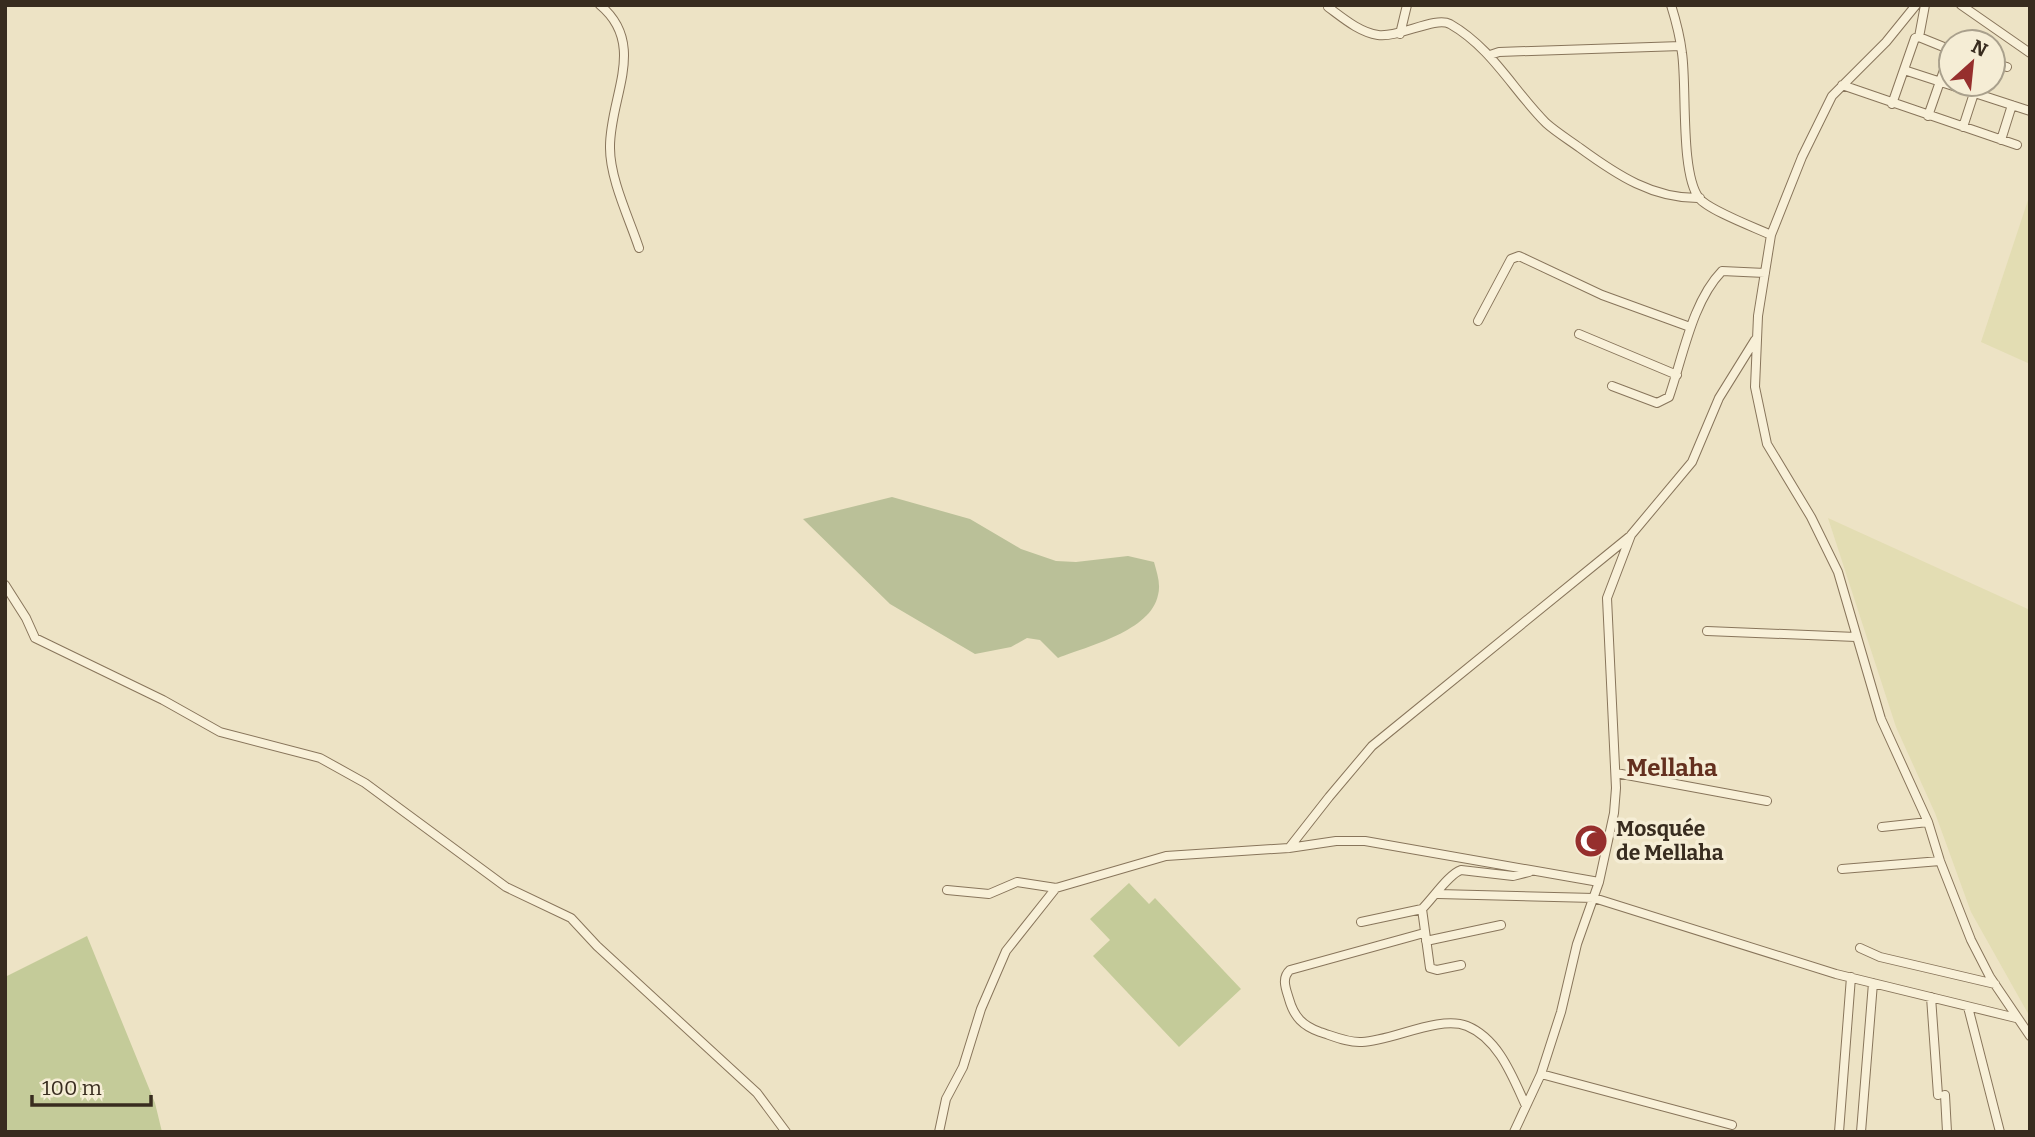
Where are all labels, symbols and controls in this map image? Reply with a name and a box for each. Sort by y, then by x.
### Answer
north arrow [1937,28,2007,98]
text: N [1968,35,1992,62]
district label: Mellaha [1627,754,1718,782]
place label: Mosquée de Mellaha [1616,816,1724,866]
mosque icon: Mosquée de Mellaha [1572,822,1610,860]
scale bar [32,1064,150,1108]
text: 100 m [42,1075,102,1101]

